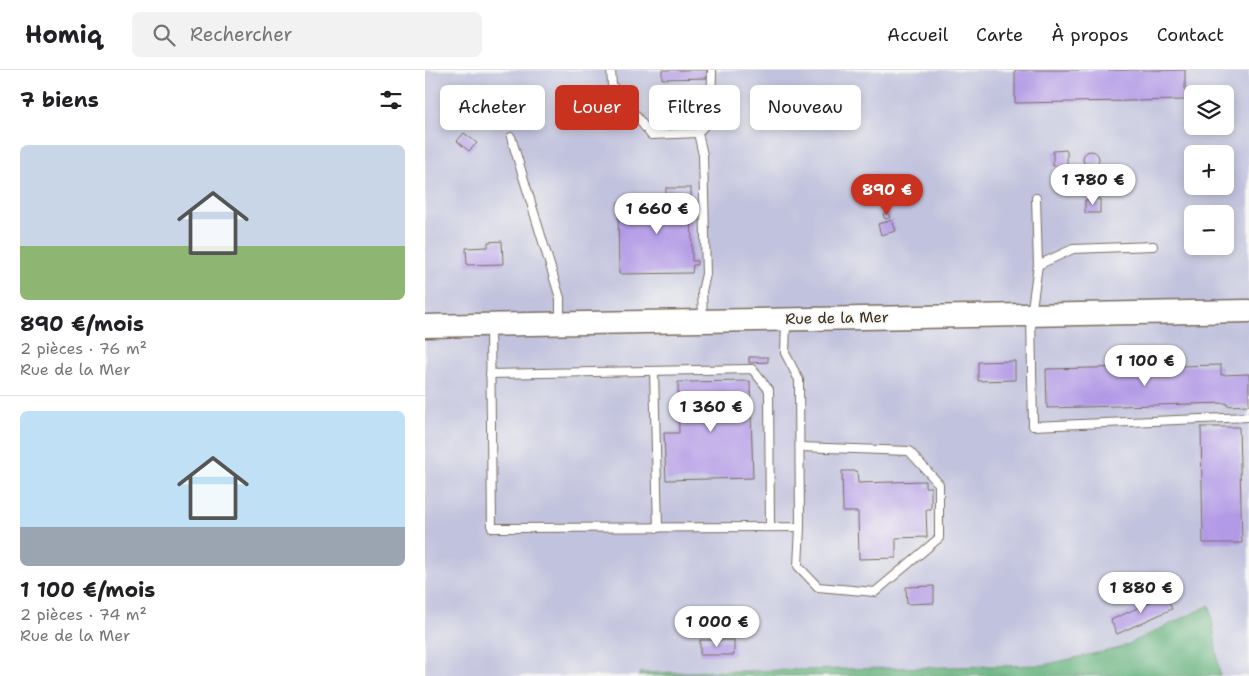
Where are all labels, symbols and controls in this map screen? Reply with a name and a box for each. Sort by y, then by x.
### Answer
search box [132,12,482,57]
text: Homiq [25,19,102,51]
icon: search [150,21,178,49]
text: Rechercher [190,22,293,47]
text: Accueil [887,23,948,47]
text: Carte [976,23,1023,47]
text: À propos [1051,23,1129,47]
text: Contact [1157,23,1224,47]
chip: Acheter [440,85,545,130]
chip: Louer [555,85,639,130]
chip: Filtres [649,85,740,130]
chip: Nouveau [750,85,861,130]
map controls [1184,85,1234,255]
button: layers [1184,85,1234,135]
text: 7 biens [20,86,99,114]
icon: filters [377,86,405,114]
button: + [1184,145,1234,195]
pin: 1 780 € [1047,164,1139,206]
text: 1 780 € [1062,169,1124,190]
pin: 890 € [852,174,922,216]
icon: home [168,178,258,268]
text: 890 € [862,179,912,200]
pin: 1 660 € [611,192,703,235]
text: 1 660 € [625,198,689,219]
button: − [1184,205,1234,255]
street label: Rue de la Mer [785,307,889,329]
text: 890 €/mois [20,310,144,338]
text: 2 pièces · 76 m² [20,338,147,359]
pin: 1 100 € [1099,344,1191,387]
text: 1 100 € [1116,350,1174,371]
text: Rue de la Mer [20,359,131,380]
pin: 1 360 € [665,390,757,433]
text: 1 360 € [679,396,743,417]
icon: home [168,443,258,533]
pin: 1 880 € [1095,572,1187,614]
text: 1 100 €/mois [20,576,155,604]
text: 1 880 € [1109,577,1173,598]
text: 2 pièces · 74 m² [20,604,147,625]
pin: 1 000 € [671,606,763,648]
text: 1 000 € [685,611,749,632]
text: Rue de la Mer [20,625,131,646]

